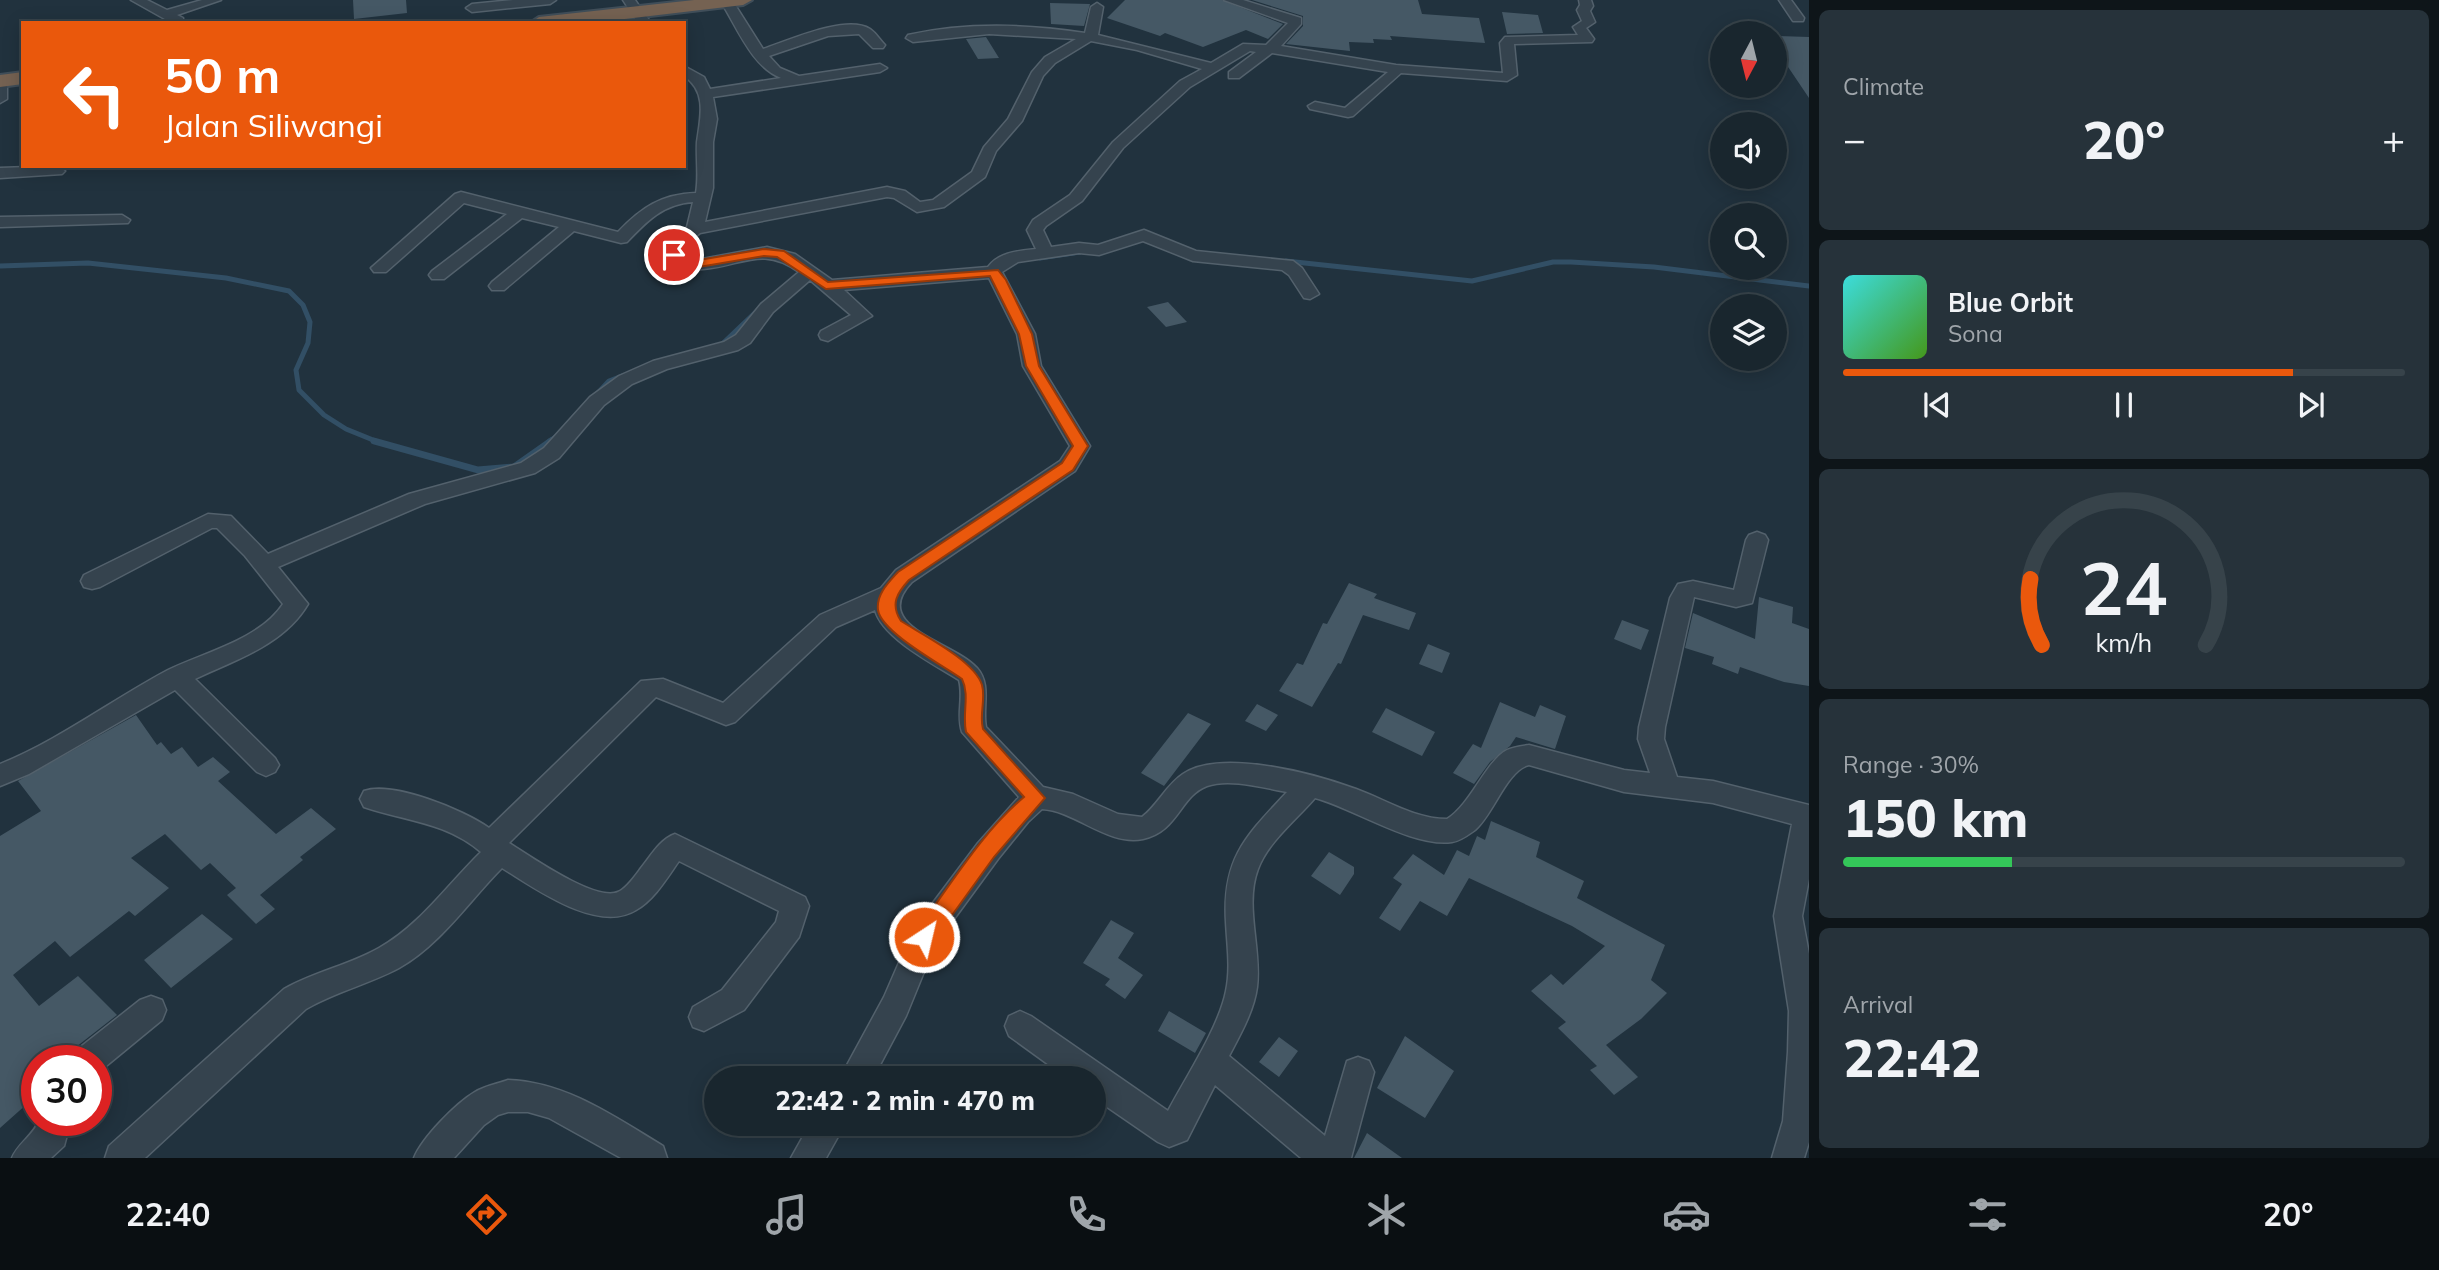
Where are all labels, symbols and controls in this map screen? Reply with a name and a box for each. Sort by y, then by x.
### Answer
north arrow [1710,21,1787,98]
map controls [1710,21,1787,371]
text: 50 m [164,44,280,105]
icon: left [49,49,140,140]
text: Climate [1843,72,1924,101]
text: Jalan Siliwangi [164,105,383,145]
text: 20° [2083,107,2165,172]
button: sound [1710,112,1787,189]
text: − [1843,115,1866,163]
text: + [2382,115,2405,163]
button: search [1710,203,1787,280]
pin [644,225,704,285]
icon: arrive [655,236,693,274]
text: Blue Orbit [1948,286,2073,319]
button: layers [1710,294,1787,371]
text: Sona [1948,319,2003,348]
icon: previous [1918,386,1956,424]
icon: pause [2105,386,2143,424]
icon: next [2292,386,2330,424]
text: 24 [2080,542,2168,633]
text: km/h [2096,627,2152,658]
text: Range · 30% [1843,750,1979,779]
text: 150 km [1843,785,2028,850]
position arrow [887,900,961,974]
text: Arrival [1843,990,1913,1019]
text: 22:42 [1843,1025,1981,1090]
speed limit sign: 30 [21,1045,112,1136]
text: 22:42 · 2 min · 470 m [775,1084,1035,1117]
icon: directions [462,1190,511,1239]
icon: music [762,1190,811,1239]
icon: phone [1062,1190,1111,1239]
icon: climate [1362,1190,1411,1239]
icon: car [1662,1190,1711,1239]
icon: filters [1963,1190,2012,1239]
text: 22:40 [126,1194,210,1234]
text: 20° [2263,1194,2313,1234]

